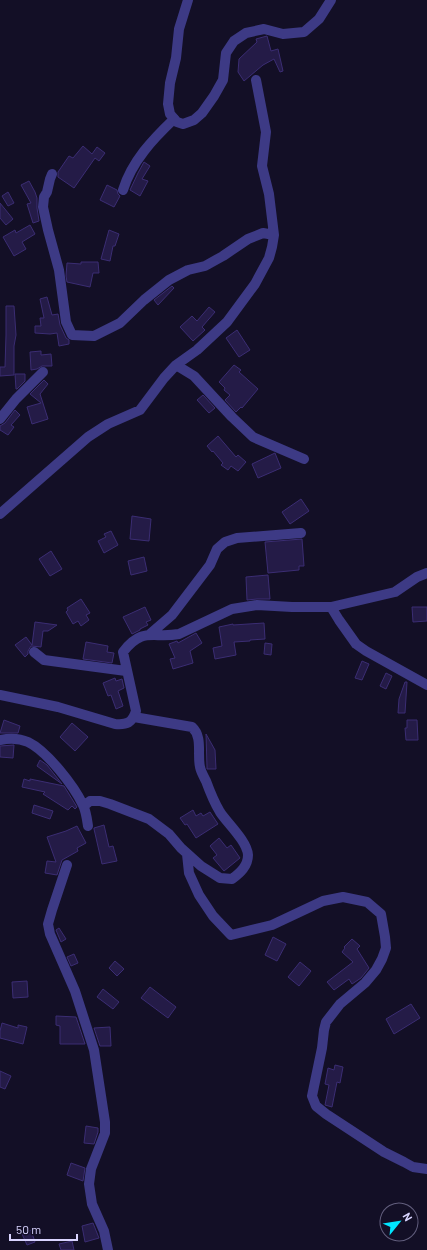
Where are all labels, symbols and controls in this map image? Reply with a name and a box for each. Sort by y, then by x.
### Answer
north arrow [379,1202,419,1242]
text: N [401,1210,416,1223]
scale bar [10,1216,77,1242]
text: 50 m [16,1222,41,1236]

